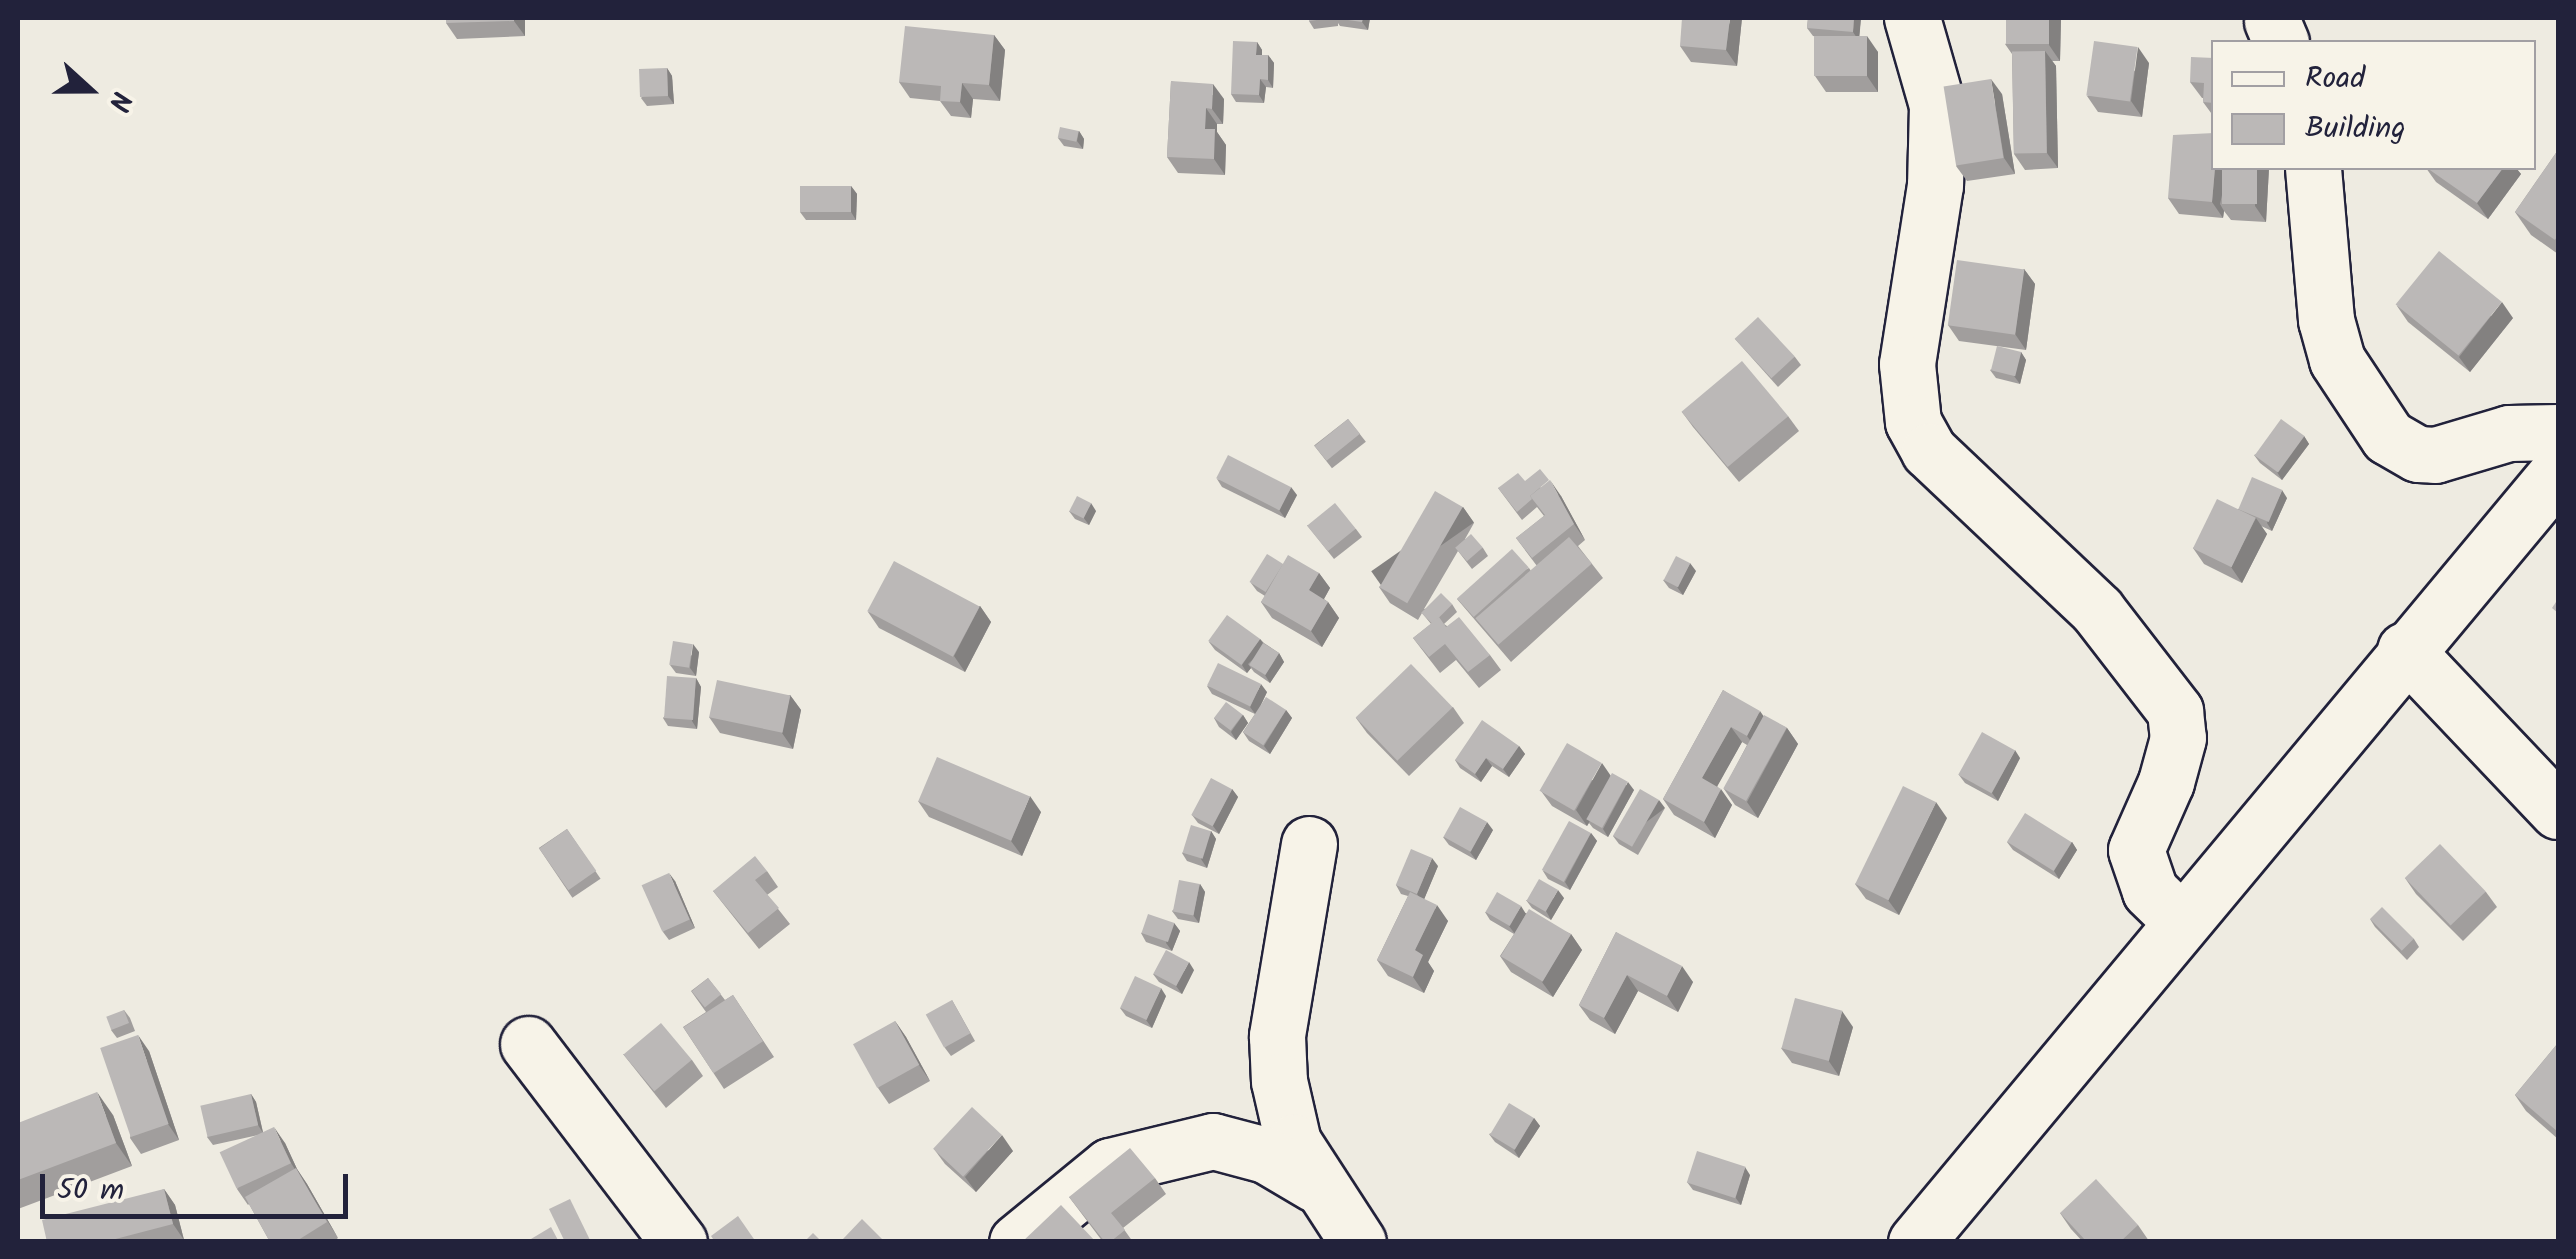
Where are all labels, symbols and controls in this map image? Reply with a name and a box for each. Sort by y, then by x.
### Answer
north arrow [40,40,140,140]
legend [2211,40,2536,170]
text: Road [2305,55,2365,103]
text: N [94,85,143,117]
text: Building [2305,105,2405,153]
scale bar [45,1154,352,1216]
text: 50 m [57,1167,124,1215]

